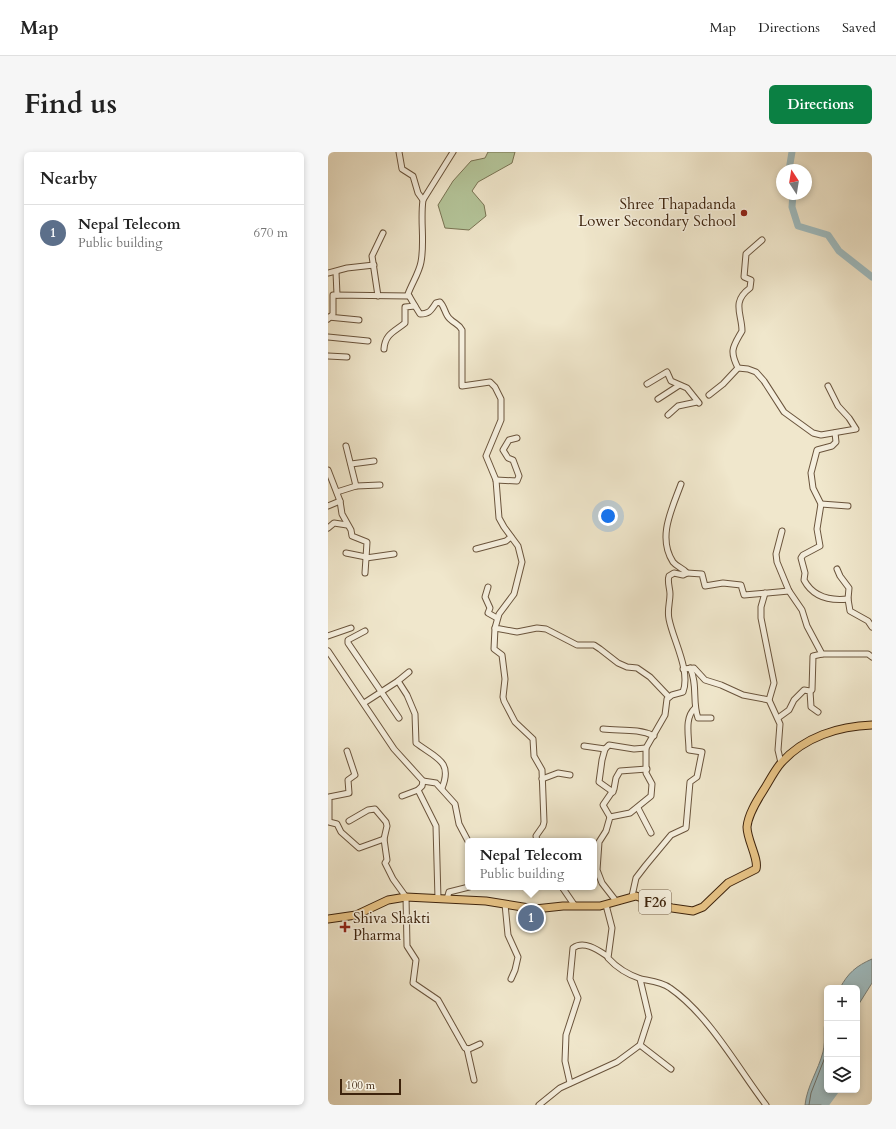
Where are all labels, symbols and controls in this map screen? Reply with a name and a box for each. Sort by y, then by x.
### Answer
text: Map [20,15,59,41]
text: Map [710,18,736,37]
text: Directions [758,18,820,37]
text: Saved [842,18,876,37]
text: Find us [24,85,117,123]
button: Directions [769,85,872,124]
north arrow [776,164,812,200]
text: Nearby [40,167,97,190]
place label: Shree Thapadanda Lower Secondary School [578,194,737,231]
marker: Shree Thapadanda Lower Secondary School [739,208,749,218]
text: Nepal Telecom [78,214,181,234]
text: 1 [50,224,56,242]
text: 670 m [254,224,288,242]
text: Public building [78,234,163,252]
your location [598,506,618,526]
popup [465,838,597,890]
text: Nepal Telecom [480,845,582,865]
text: Public building [480,865,564,883]
road number: F26 [639,890,671,914]
pin: 1 [518,903,544,933]
place label: Shiva Shakti Pharma [353,908,430,945]
marker: Shiva Shakti Pharma [340,922,350,932]
map controls [824,985,860,1093]
button: + [824,985,860,1021]
button: − [824,1021,860,1057]
button: layers [824,1057,860,1093]
scale bar [340,1077,401,1096]
text: 100 m [346,1078,375,1093]

